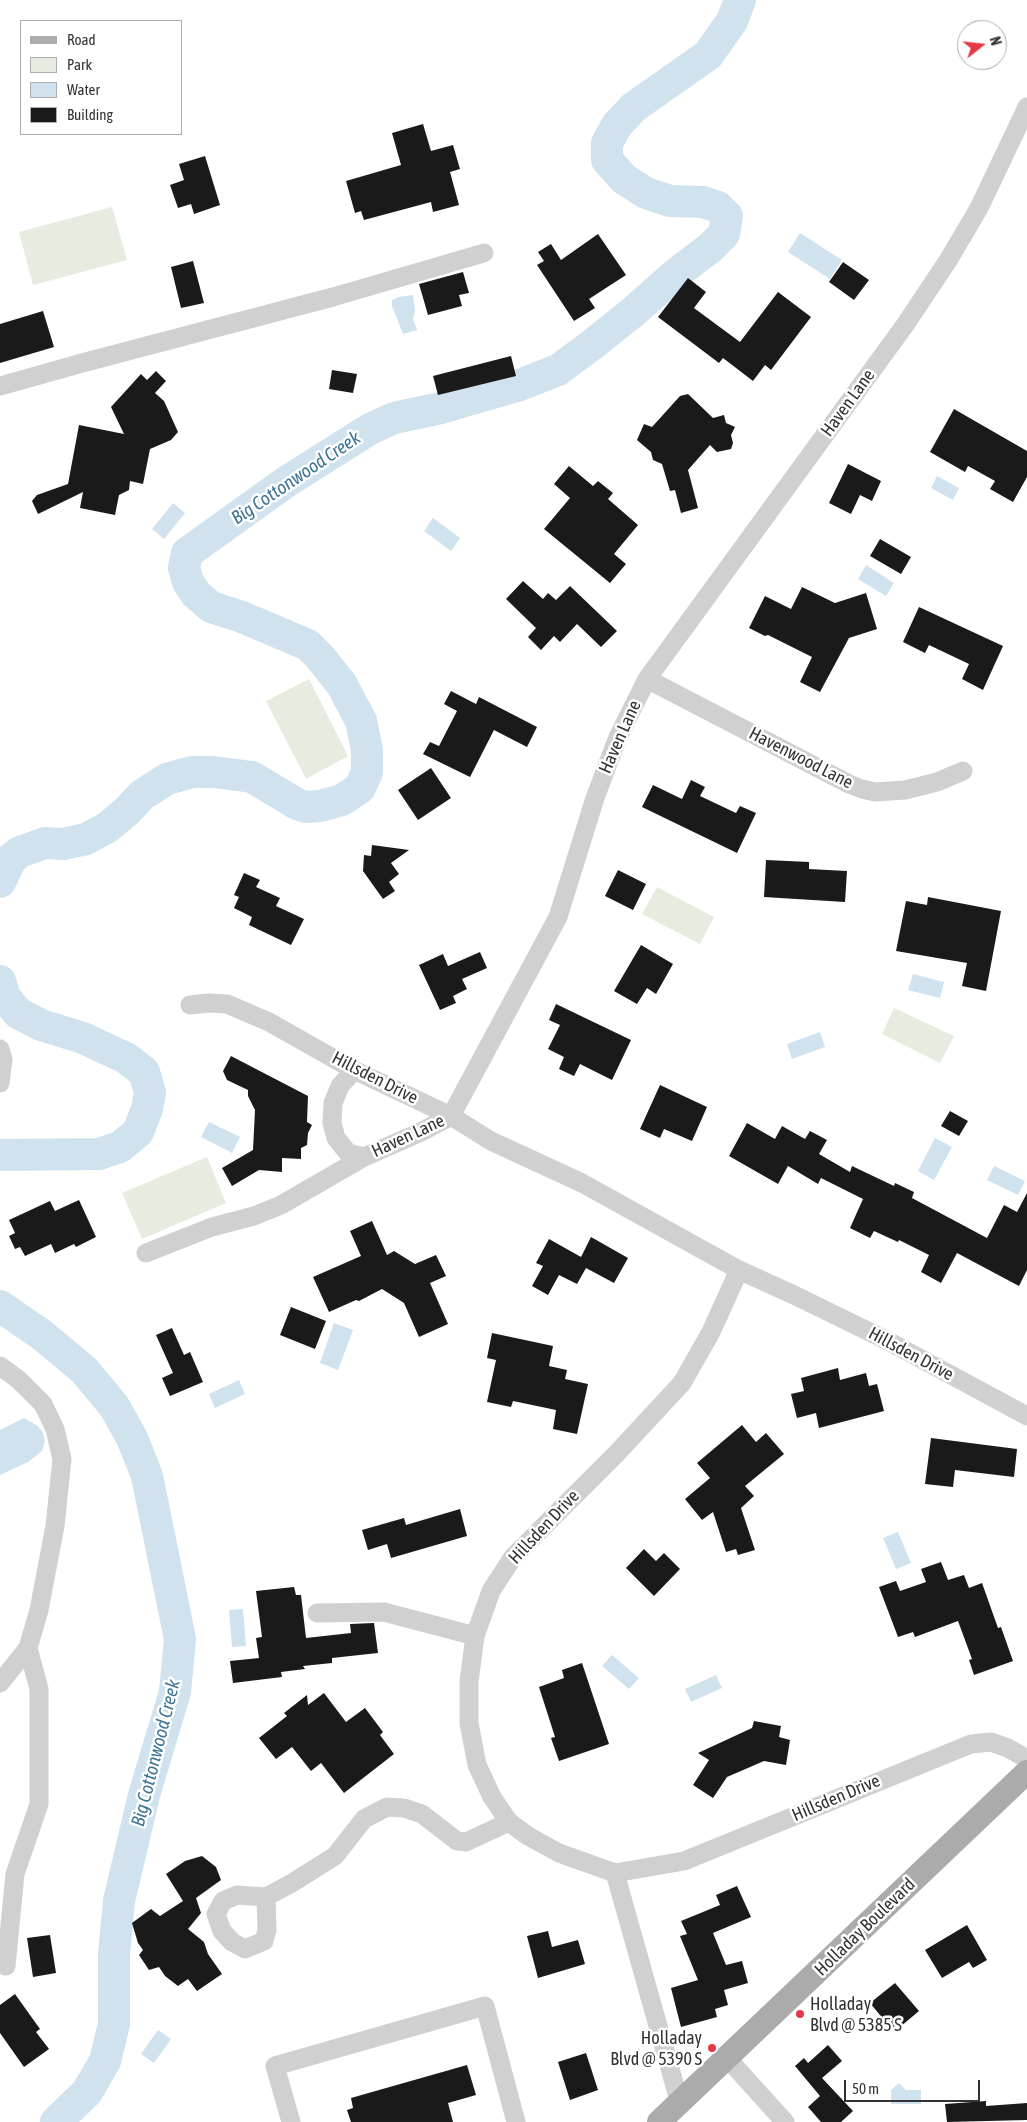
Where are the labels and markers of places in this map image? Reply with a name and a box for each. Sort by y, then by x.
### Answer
place label: Holladay Blvd @ 5385 S [810,1993,902,2036]
marker: Holladay Blvd @ 5385 S [794,2008,806,2020]
place label: Holladay Blvd @ 5390 S [610,2027,702,2070]
marker: Holladay Blvd @ 5390 S [706,2042,718,2054]

